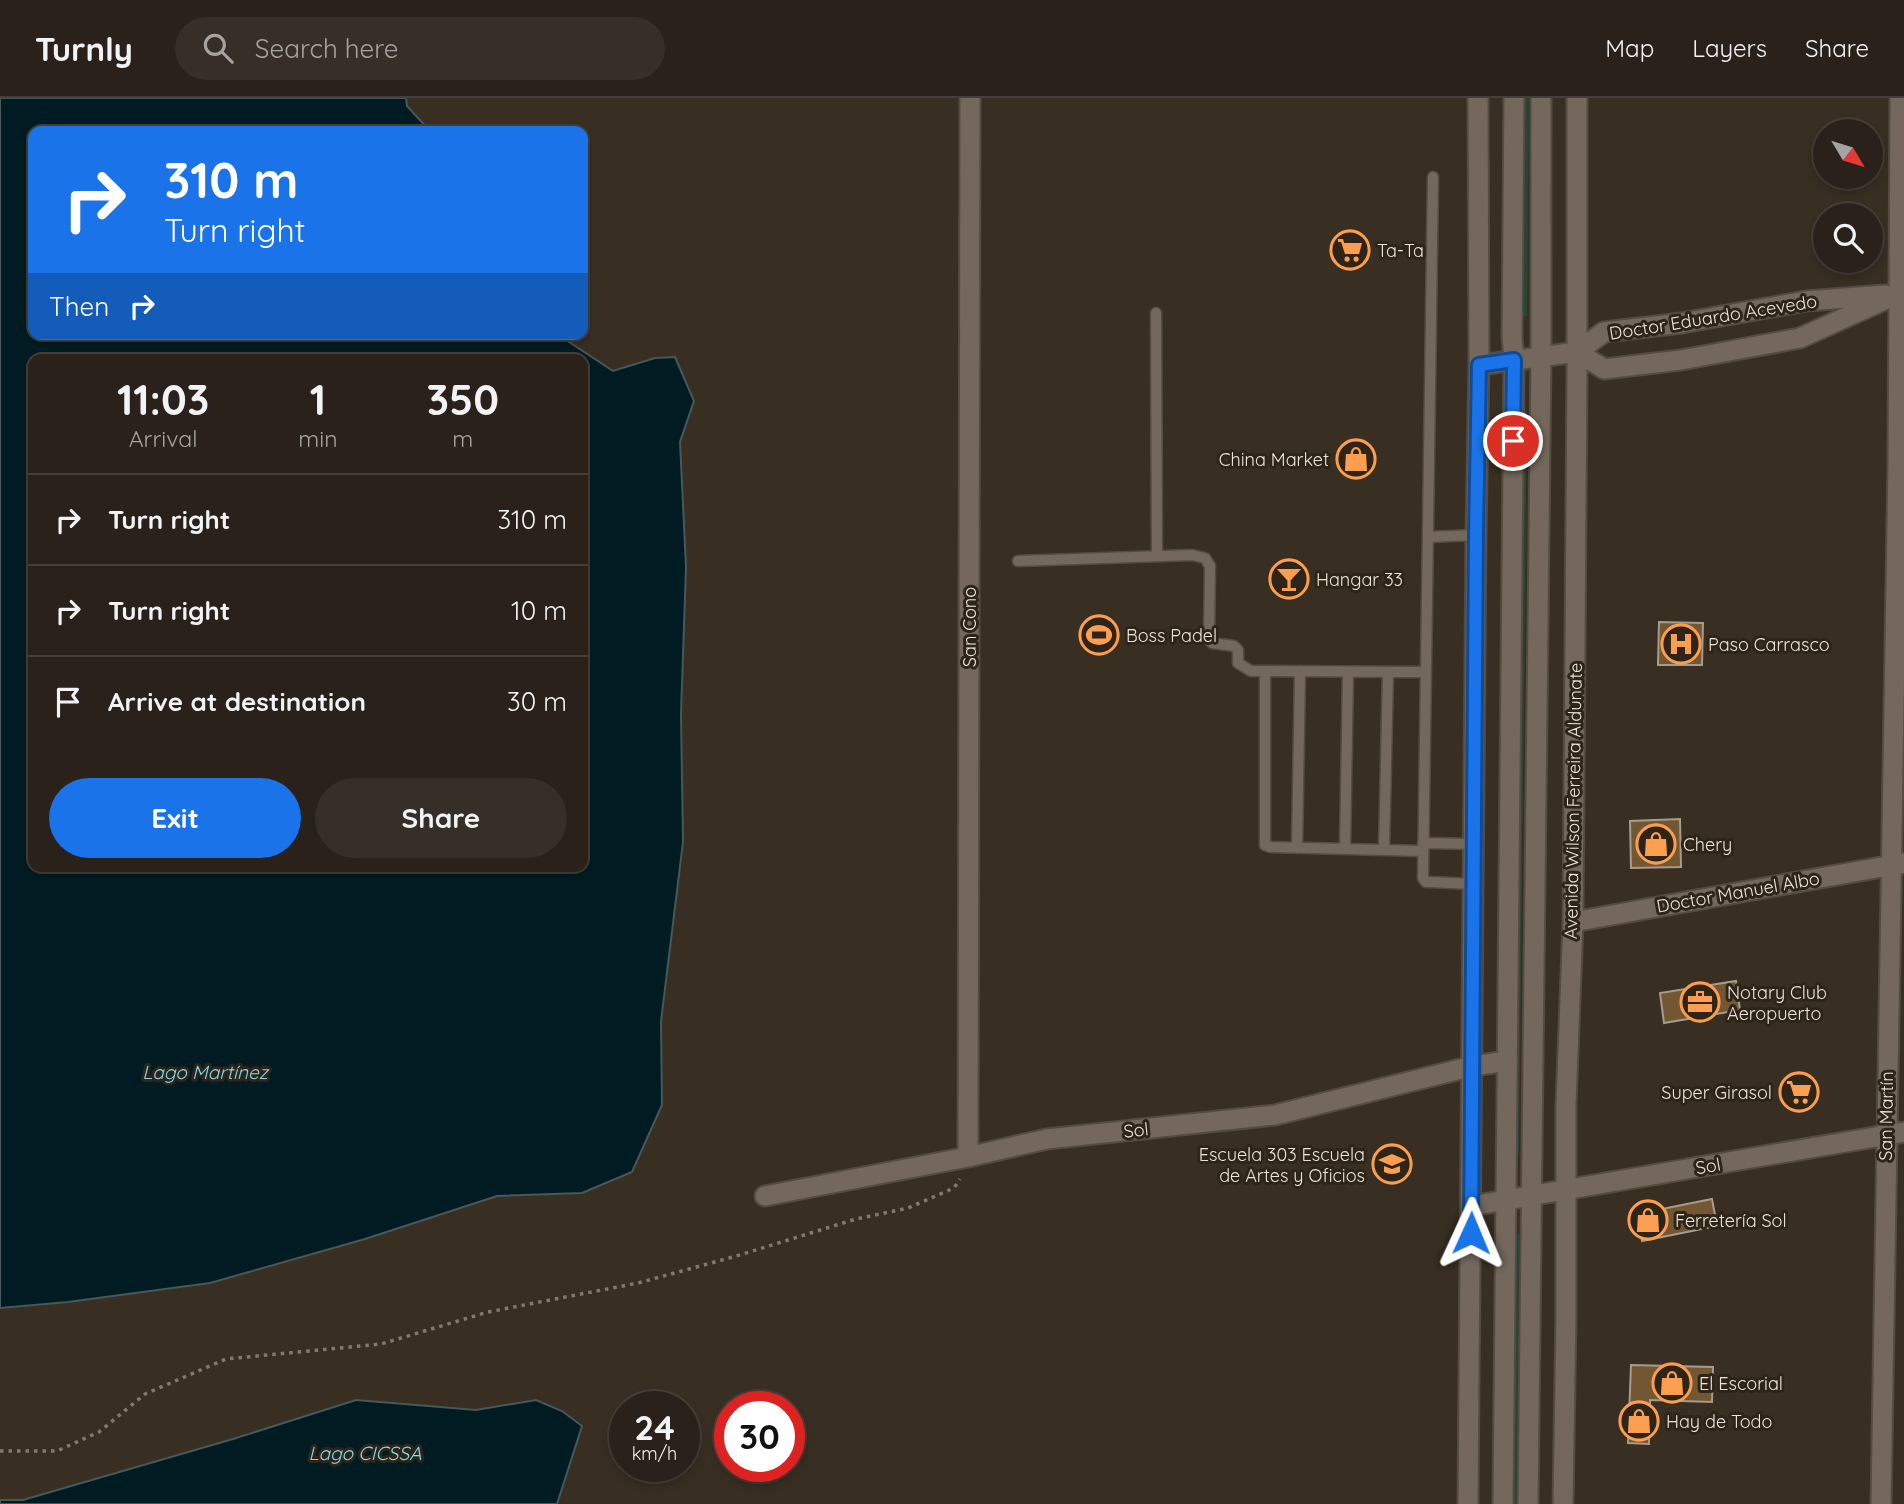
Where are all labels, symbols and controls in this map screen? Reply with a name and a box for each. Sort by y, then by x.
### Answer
search box [175,17,665,80]
text: Turnly [35,28,133,69]
icon: search [199,29,237,67]
text: Search here [255,32,398,65]
text: Map [1605,33,1654,63]
text: Layers [1692,33,1767,63]
text: Share [1805,33,1869,63]
north arrow [1813,119,1883,189]
map controls [1813,119,1883,273]
text: 310 m [164,149,298,210]
icon: right [49,154,140,245]
button: search [1813,203,1883,273]
text: Turn right [164,210,305,250]
supermarket icon: Ta-Ta [1329,229,1371,271]
place label: Ta-Ta [1377,239,1424,262]
icon: right [123,287,161,325]
street label: Doctor Eduardo Acevedo [1607,289,1819,345]
text: Then [49,290,109,323]
text: 11:03 [117,373,209,426]
text: 1 [310,373,326,426]
text: 350 [427,373,499,426]
pin [1483,411,1543,471]
icon: arrive [1494,422,1532,460]
text: Arrival [129,424,198,453]
text: min [298,424,338,453]
text: m [452,424,473,453]
shop icon: China Market [1335,438,1377,480]
place label: China Market [1219,448,1329,471]
icon: right [49,501,87,539]
text: Turn right [108,503,230,536]
text: 310 m [497,503,567,536]
bar icon: Hangar 33 [1268,558,1310,600]
place label: Hangar 33 [1316,568,1403,591]
street label: San Cono [958,587,981,667]
icon: right [49,592,87,630]
text: Turn right [108,594,230,627]
text: 10 m [511,594,567,627]
sports icon: Boss Padel [1078,614,1120,656]
hospital icon: Paso Carrasco [1660,623,1702,665]
place label: Boss Padel [1126,624,1217,647]
place label: Paso Carrasco [1708,633,1830,656]
street label: Avenida Wilson Ferreira Aldunate [1559,663,1587,939]
icon: arrive [49,683,87,721]
text: Arrive at destination [108,685,366,718]
text: 30 m [507,685,567,718]
button: Exit [49,778,301,858]
button: Share [315,778,567,858]
shop icon: Chery [1635,823,1677,865]
place label: Chery [1683,833,1732,856]
street label: Doctor Manuel Albo [1655,866,1821,918]
office icon: Notary Club Aeropuerto [1679,981,1721,1023]
place label: Notary Club Aeropuerto [1727,981,1827,1025]
water label: Lago Martínez [142,1060,270,1084]
supermarket icon: Super Girasol [1778,1071,1820,1113]
street label: San Martín [1874,1071,1898,1161]
place label: Super Girasol [1661,1081,1772,1104]
street label: Sol [1122,1117,1150,1143]
place label: Escuela 303 Escuela de Artes y Oficios [1199,1143,1365,1187]
school or university icon: Escuela 303 Escuela de Artes y Oficios [1371,1143,1413,1185]
street label: Sol [1694,1152,1722,1180]
position arrow [1434,1196,1508,1270]
shop icon: Ferretería Sol [1627,1199,1669,1241]
place label: Ferretería Sol [1675,1209,1787,1232]
shop icon: El Escorial [1651,1362,1693,1404]
place label: El Escorial [1699,1372,1783,1395]
speed limit sign: 30 [714,1391,805,1482]
shop icon: Hay de Todo [1618,1400,1660,1442]
text: 24 [634,1405,675,1449]
place label: Hay de Todo [1666,1410,1772,1433]
water label: Lago CICSSA [309,1441,421,1465]
text: km/h [632,1442,677,1465]

